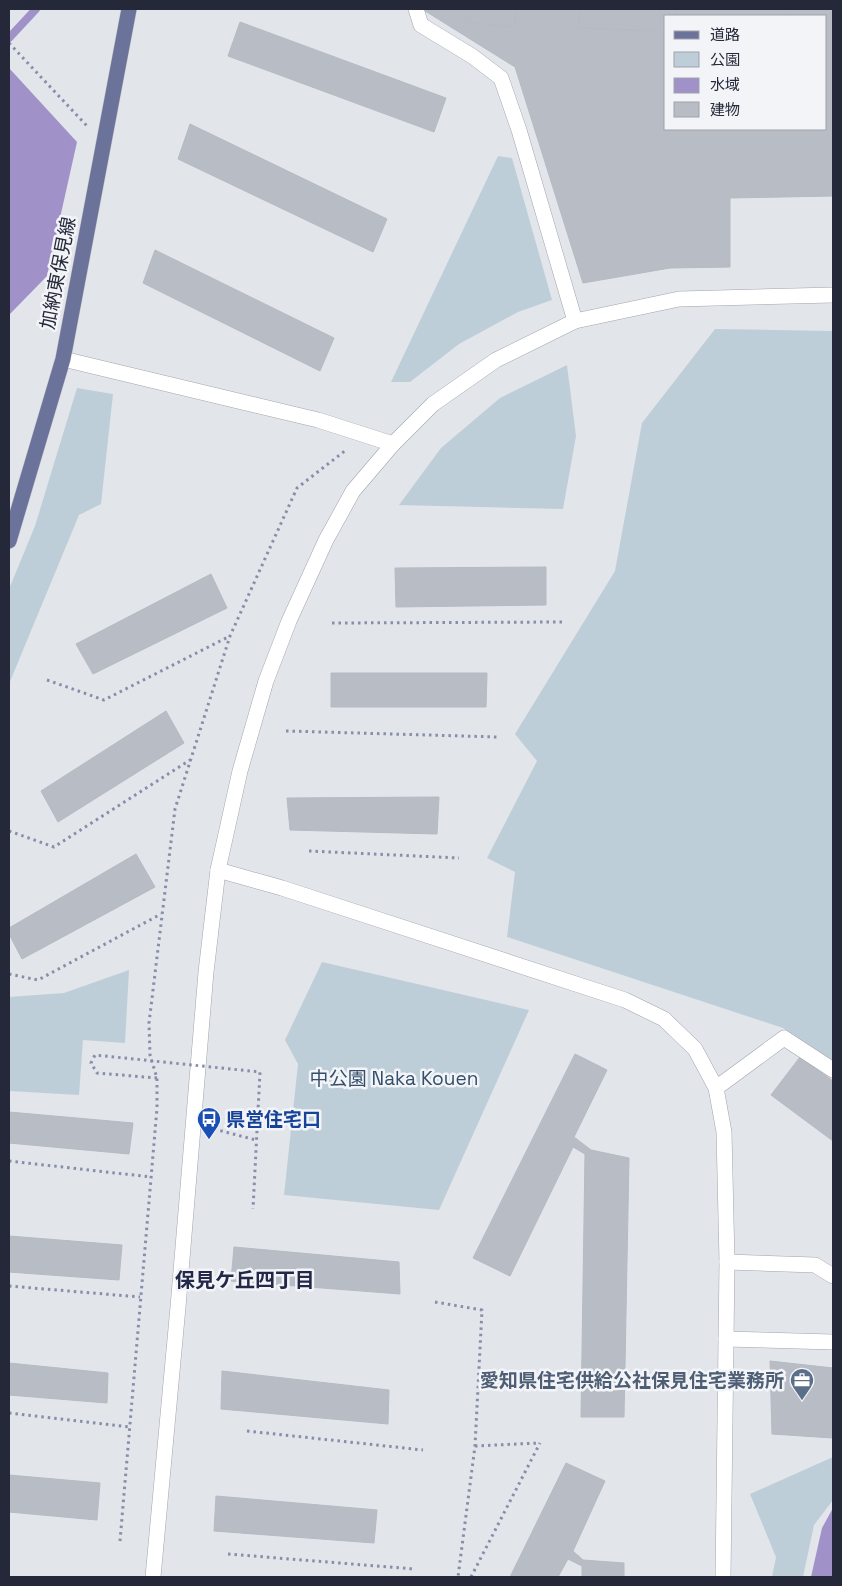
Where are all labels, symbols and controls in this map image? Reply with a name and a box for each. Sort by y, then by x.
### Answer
legend [664,15,827,130]
text: 道路 [710,25,740,44]
text: 公園 [710,50,740,69]
text: 水域 [710,75,740,94]
text: 建物 [710,100,740,119]
street label: 加納東保見線 [35,215,81,331]
park label: 中公園 Naka Kouen [310,1066,478,1091]
bus stop icon: 県営住宅口 [196,1106,222,1140]
place label: 県営住宅口 [226,1107,321,1132]
district label: 保見ケ丘四丁目 [175,1267,315,1293]
office icon: 愛知県住宅供給公社保見住宅業務所 [789,1367,815,1401]
place label: 愛知県住宅供給公社保見住宅業務所 [480,1368,784,1393]

